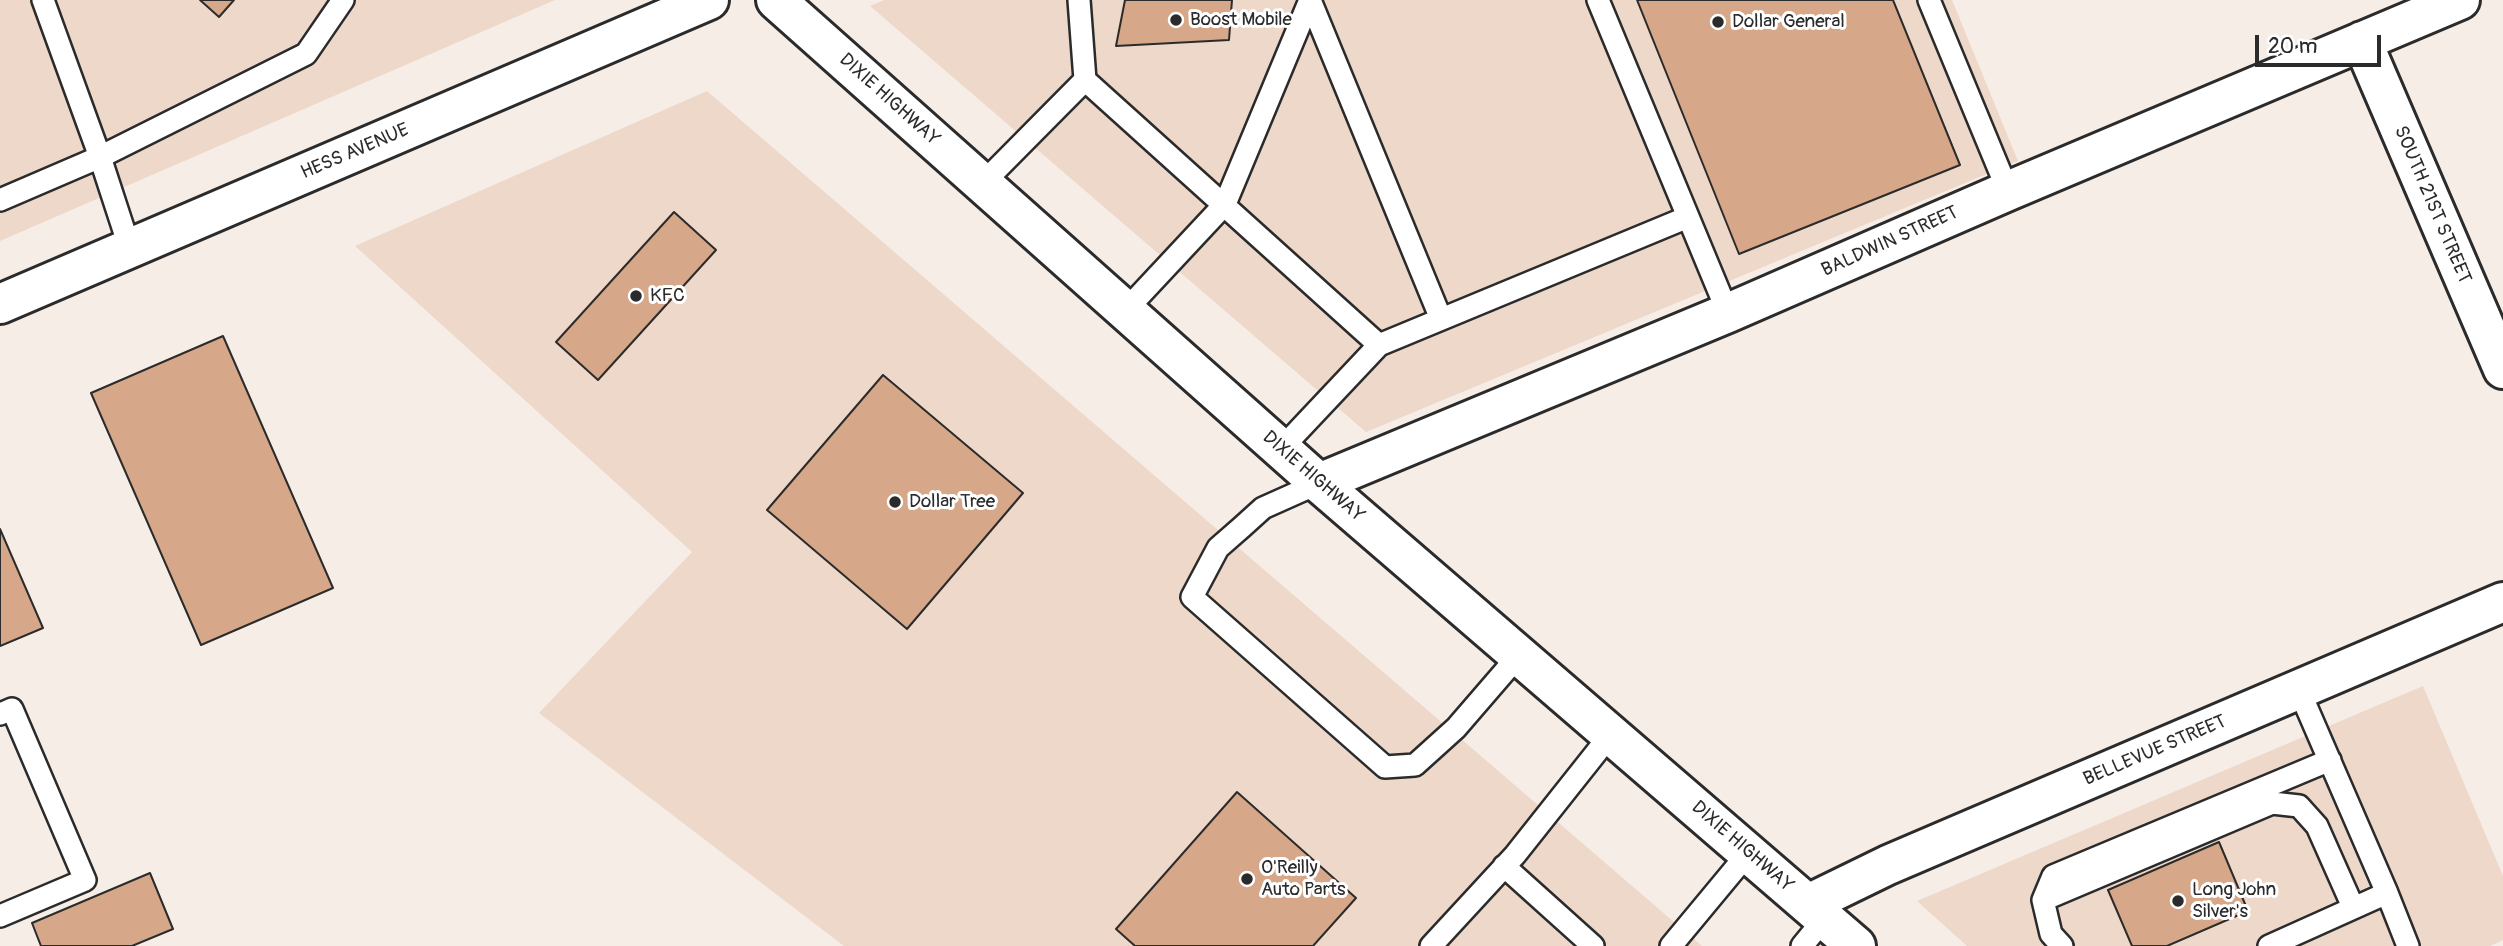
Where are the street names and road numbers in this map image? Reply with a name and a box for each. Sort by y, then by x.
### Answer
street label: DIXIE HIGHWAY [834,49,944,151]
street label: HESS AVENUE [298,119,412,185]
street label: SOUTH 21ST STREET [2388,123,2476,287]
street label: BALDWIN STREET [1818,202,1962,282]
street label: DIXIE HIGHWAY [1257,427,1369,527]
street label: BELLEVUE STREET [2080,711,2230,791]
street label: DIXIE HIGHWAY [1686,797,1798,897]

